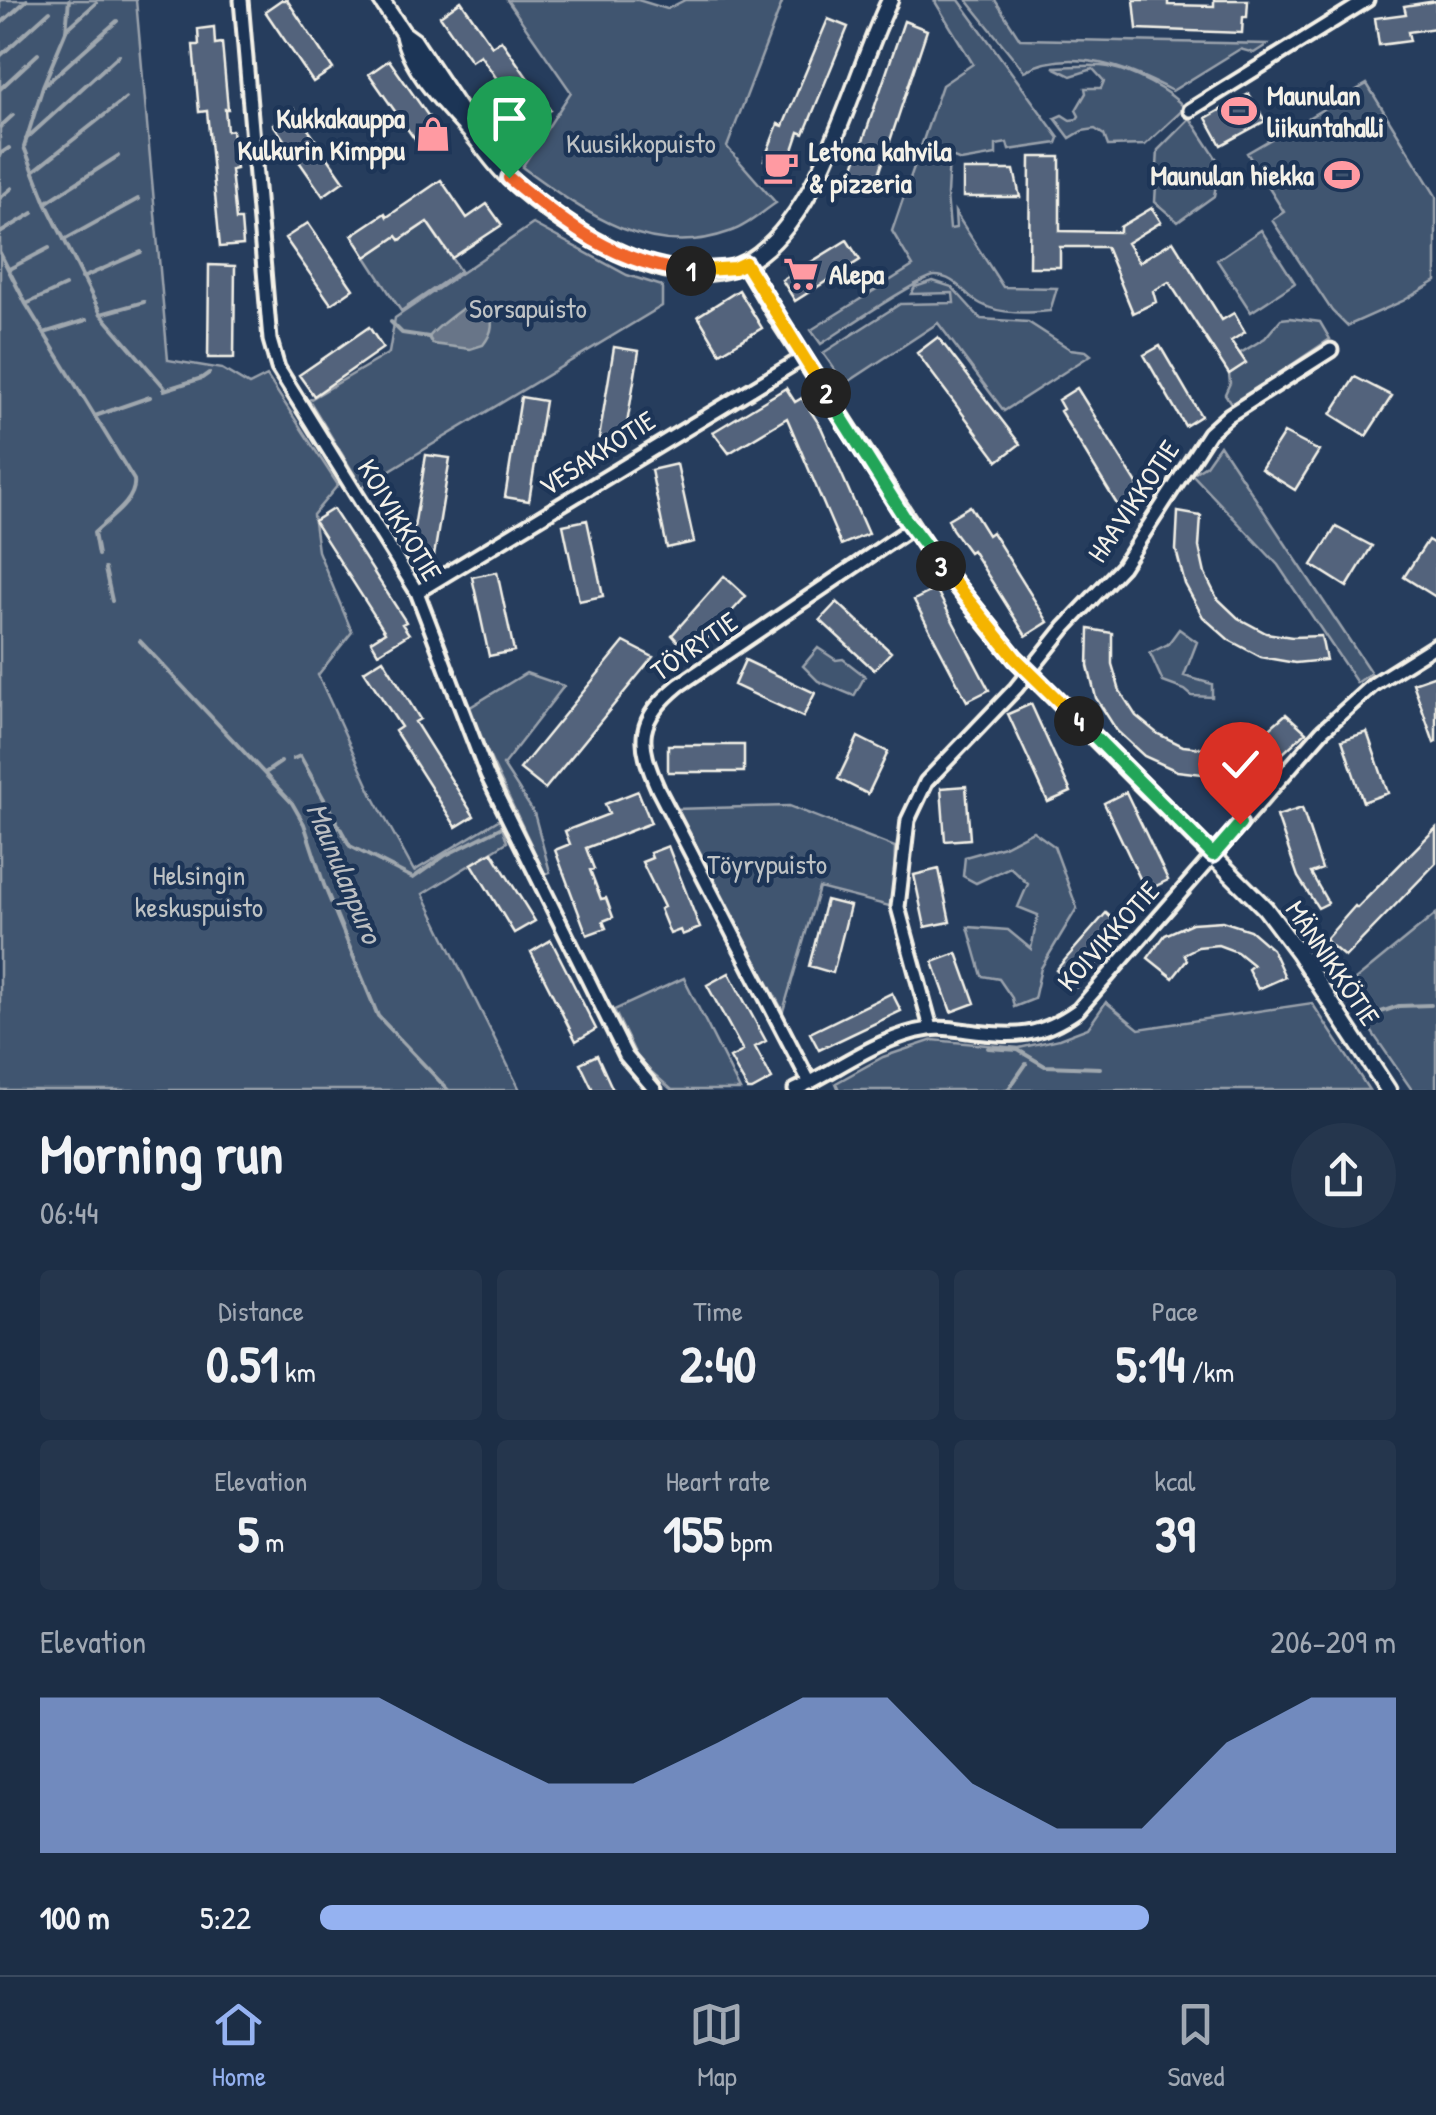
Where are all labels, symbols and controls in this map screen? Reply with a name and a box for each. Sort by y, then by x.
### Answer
pin [467,76,552,179]
place label: Maunulan liikuntahalli [1267,76,1384,146]
icon: arrive [482,91,537,146]
sports icon: Maunulan liikuntahalli [1220,92,1258,130]
place label: Kukkakauppa Kulkurin Kimppu [238,99,406,170]
shop icon: Kukkakauppa Kulkurin Kimppu [414,115,452,153]
park label: Kuusikkopuisto [566,124,716,162]
place label: Letona kahvila & pizzeria [809,132,952,203]
cafe icon: Letona kahvila & pizzeria [762,148,800,186]
place label: Maunulan hiekka [1150,156,1314,194]
sports icon: Maunulan hiekka [1323,156,1361,194]
pin: 1 [666,246,716,296]
text: 1 [686,252,696,290]
supermarket icon: Alepa [782,255,820,293]
place label: Alepa [829,255,884,294]
park label: Sorsapuisto [469,289,587,327]
pin: 2 [801,368,851,418]
text: 2 [819,374,833,412]
street label: VESAKKOTIE [531,401,663,505]
street label: HAAVIKKOTIE [1078,432,1188,570]
street label: KOIVIKKOTIE [349,452,451,588]
pin: 3 [916,541,966,591]
text: 3 [935,547,947,585]
street label: TÖYRYTIE [643,602,745,690]
pin: 4 [1054,696,1104,746]
text: 4 [1074,702,1084,740]
pin [1198,722,1283,825]
icon: check [1213,737,1268,792]
water label: Maunulanpuro [296,796,393,951]
park label: Töyrypuisto [707,845,827,883]
park label: Helsingin keskuspuisto [135,856,263,926]
street label: KOIVIKKOTIE [1048,873,1168,999]
street label: MÄNNIKKÖTIE [1277,893,1389,1033]
text: Morning run [40,1116,283,1190]
button: share [1291,1123,1396,1228]
text: 06:44 [40,1191,99,1234]
text: Distance [218,1292,304,1330]
text: Time [693,1292,743,1330]
text: Pace [1152,1292,1198,1330]
text: 0.51 [206,1330,279,1398]
text: 2:40 [680,1330,756,1398]
text: 5:14 [1116,1330,1185,1398]
text: km [279,1353,316,1391]
text: /km [1185,1353,1234,1391]
text: Elevation [215,1462,308,1500]
text: Heart rate [666,1462,770,1500]
text: kcal [1155,1462,1195,1500]
text: 5 [238,1500,259,1568]
text: 155 [663,1500,724,1568]
text: 39 [1155,1500,1195,1568]
text: m [259,1523,284,1561]
text: bpm [724,1523,773,1561]
text: Elevation [40,1620,146,1663]
text: 206–209 m [1270,1620,1396,1663]
text: 100 m [40,1896,109,1939]
text: 5:22 [200,1896,251,1939]
tab: Home [211,1997,266,2095]
tab: Map [689,1997,744,2095]
tab: Saved [1167,1997,1225,2095]

